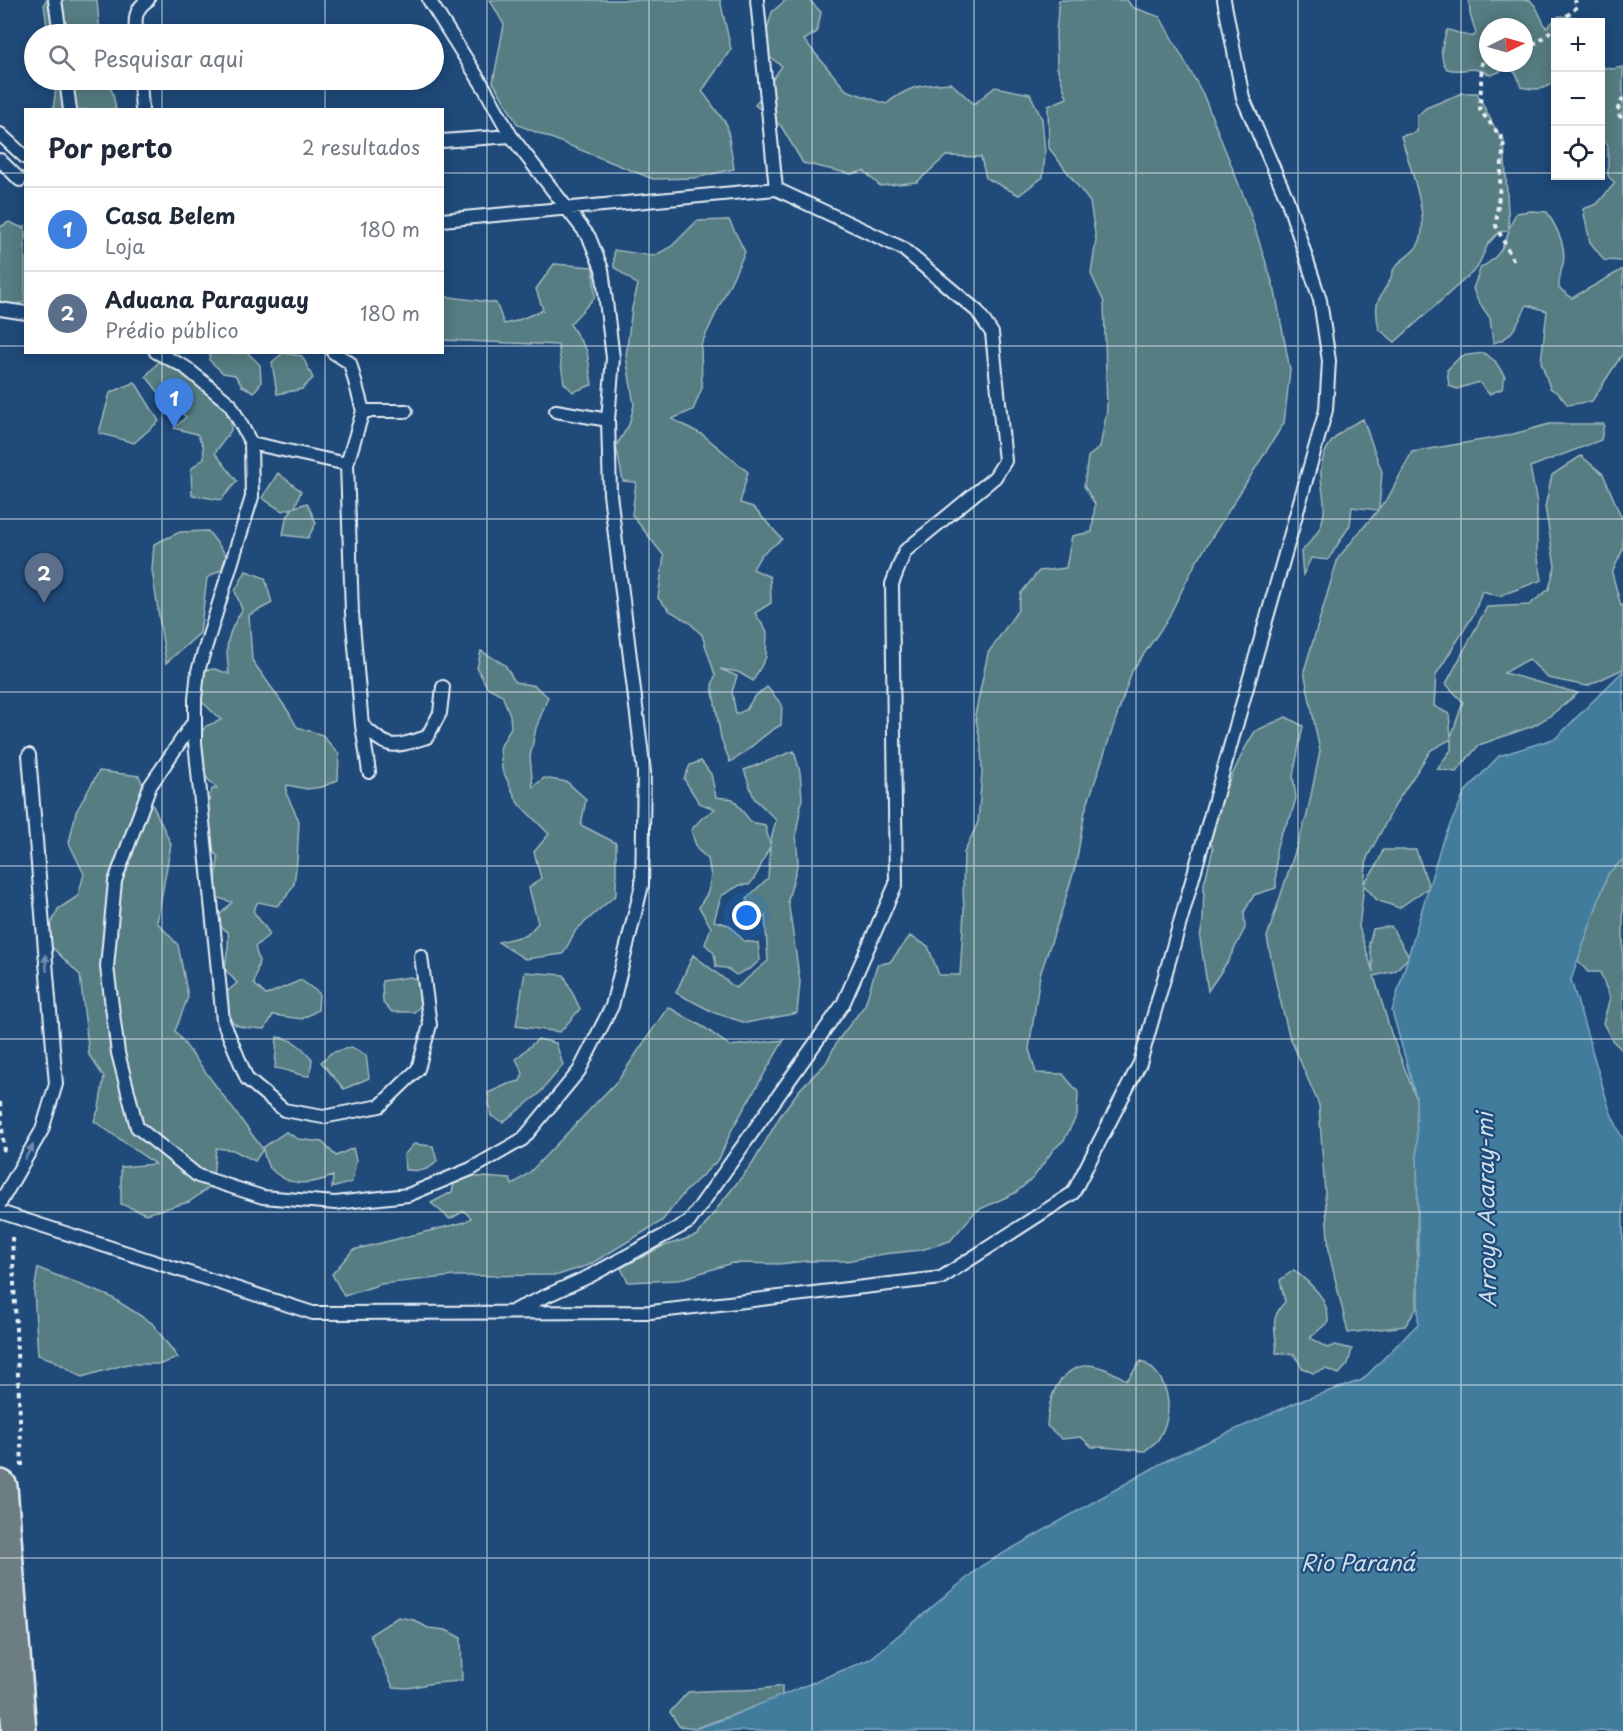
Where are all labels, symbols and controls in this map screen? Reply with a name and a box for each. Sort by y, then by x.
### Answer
north arrow [1479,18,1533,72]
map controls [1551,18,1605,180]
button: + [1551,18,1605,72]
search box [24,24,444,90]
icon: search [45,41,78,74]
text: Pesquisar aqui [93,41,244,74]
button: − [1551,72,1605,126]
button: locate [1551,126,1605,180]
text: Por perto [48,128,172,167]
text: 2 resultados [302,132,420,162]
text: Casa Belem [105,198,236,231]
text: 1 [63,214,72,244]
text: 180 m [360,214,420,244]
text: Loja [105,231,145,261]
text: Aduana Paraguay [105,282,309,315]
text: 2 [60,298,75,328]
text: 180 m [360,298,420,328]
text: Prédio público [105,315,239,345]
pin: 1 [154,378,194,428]
pin: 2 [24,554,63,603]
your location [732,901,761,930]
one-way arrow [41,953,51,972]
water label: Arroyo Acaray-mi [1467,1109,1503,1308]
one-way arrow [23,1144,34,1160]
water label: Rio Paraná [1301,1545,1416,1578]

